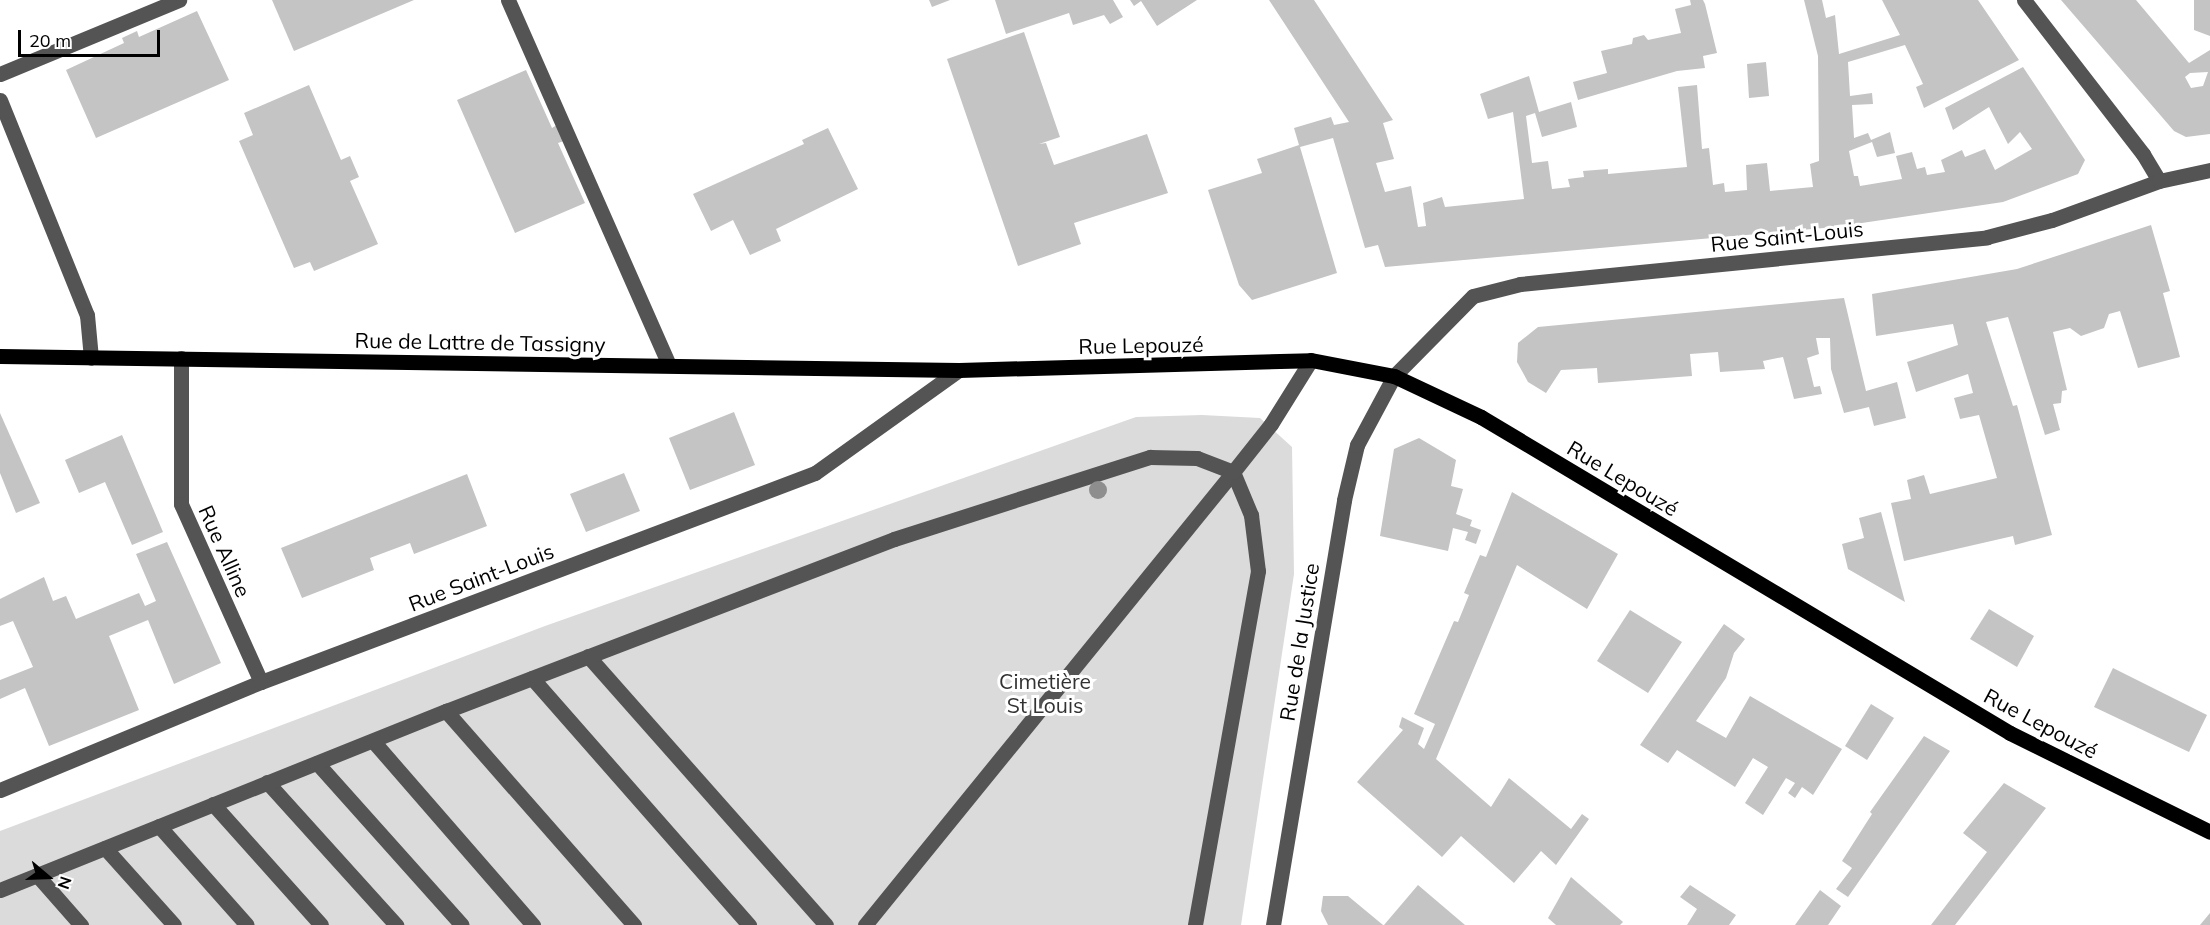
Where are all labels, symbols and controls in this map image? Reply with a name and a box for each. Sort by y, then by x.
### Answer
scale bar [21,18,164,56]
text: 20 m [29,29,71,52]
street label: Rue Saint-Louis [1709,215,1865,257]
street label: Rue de Lattre de Tassigny [354,327,606,357]
street label: Rue Lepouzé [1078,331,1204,359]
street label: Rue Lepouzé [1563,435,1683,521]
street label: Rue Alline [194,501,256,601]
street label: Rue Saint-Louis [405,538,557,616]
street label: Rue de la Justice [1274,561,1324,723]
park label: Cimetière St Louis [999,668,1091,718]
street label: Rue Lepouzé [1980,683,2102,763]
north arrow [18,847,78,907]
text: N [54,874,76,892]

